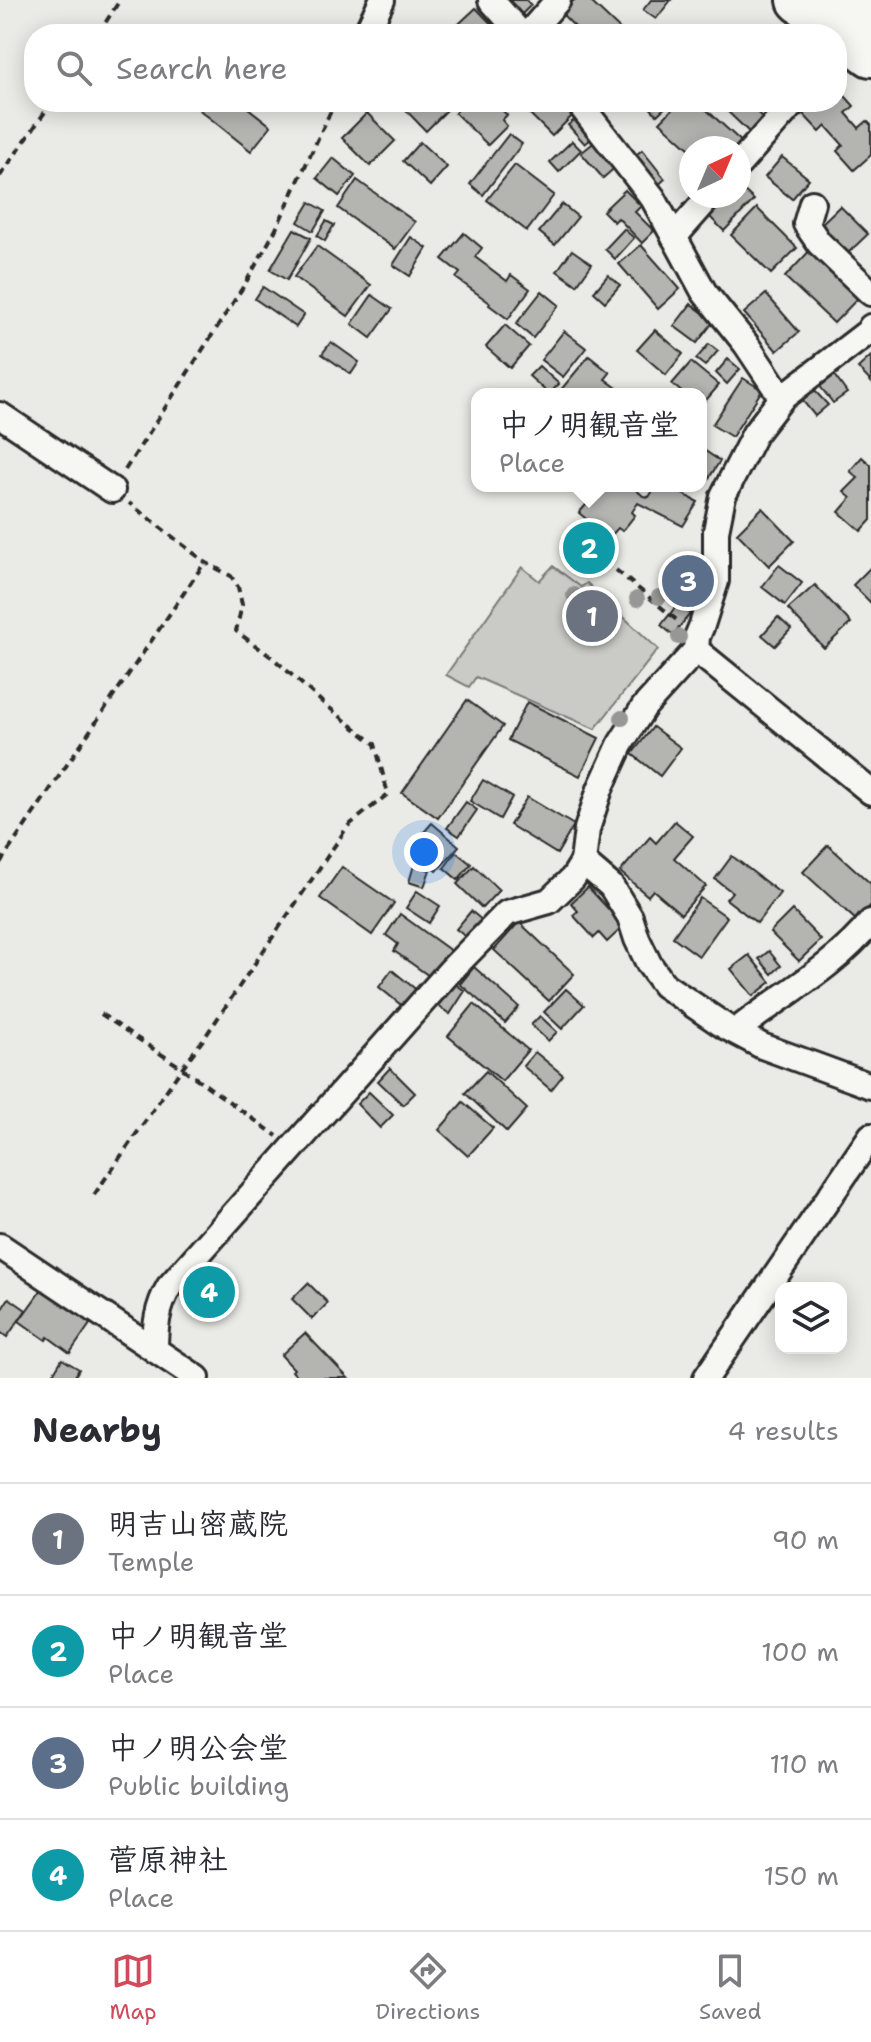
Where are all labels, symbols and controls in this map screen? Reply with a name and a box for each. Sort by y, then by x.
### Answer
search box [24,24,847,112]
icon: search [52,46,96,90]
text: Search here [116,48,287,89]
north arrow [679,136,751,208]
popup [471,388,707,492]
text: 中ノ明観音堂 [499,404,679,445]
text: Place [499,445,565,480]
pin: 2 [563,518,615,578]
pin: 3 [662,551,714,611]
pin: 1 [566,586,618,646]
your location [404,832,444,872]
pin: 4 [183,1262,235,1322]
map controls [775,1282,847,1354]
button: layers [775,1282,847,1354]
text: Nearby [32,1407,162,1453]
text: 4 results [727,1413,839,1448]
text: 明吉山密蔵院 [108,1503,288,1544]
text: 1 [52,1522,64,1557]
text: 90 m [772,1522,839,1557]
text: Temple [108,1544,195,1579]
text: 中ノ明観音堂 [108,1615,288,1656]
text: 2 [49,1634,67,1669]
text: 100 m [761,1634,839,1669]
text: Place [108,1656,174,1691]
text: 中ノ明公会堂 [108,1727,288,1768]
text: 3 [49,1746,67,1781]
text: 110 m [769,1746,839,1781]
text: Public building [108,1768,289,1803]
text: 菅原神社 [108,1839,228,1880]
text: 4 [49,1858,67,1893]
text: 150 m [763,1858,839,1893]
text: Place [108,1880,174,1915]
tab: Map [109,1949,157,2026]
tab: Directions [375,1949,480,2026]
tab: Saved [699,1949,762,2026]

